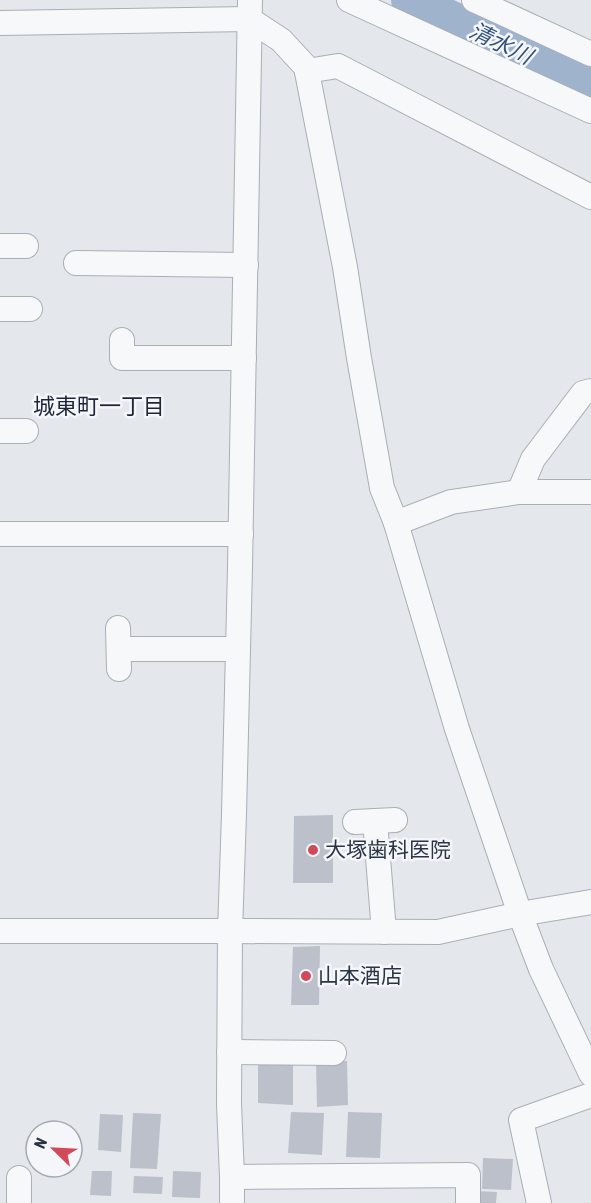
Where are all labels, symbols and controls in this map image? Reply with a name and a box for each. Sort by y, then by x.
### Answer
water label: 清水川 [466,17,538,70]
district label: 城東町一丁目 [33,393,165,419]
place label: 大塚歯科医院 [325,837,451,861]
marker: 大塚歯科医院 [306,843,320,857]
place label: 山本酒店 [318,963,402,987]
marker: 山本酒店 [299,969,313,983]
north arrow [24,1119,84,1179]
text: N [30,1135,50,1151]

